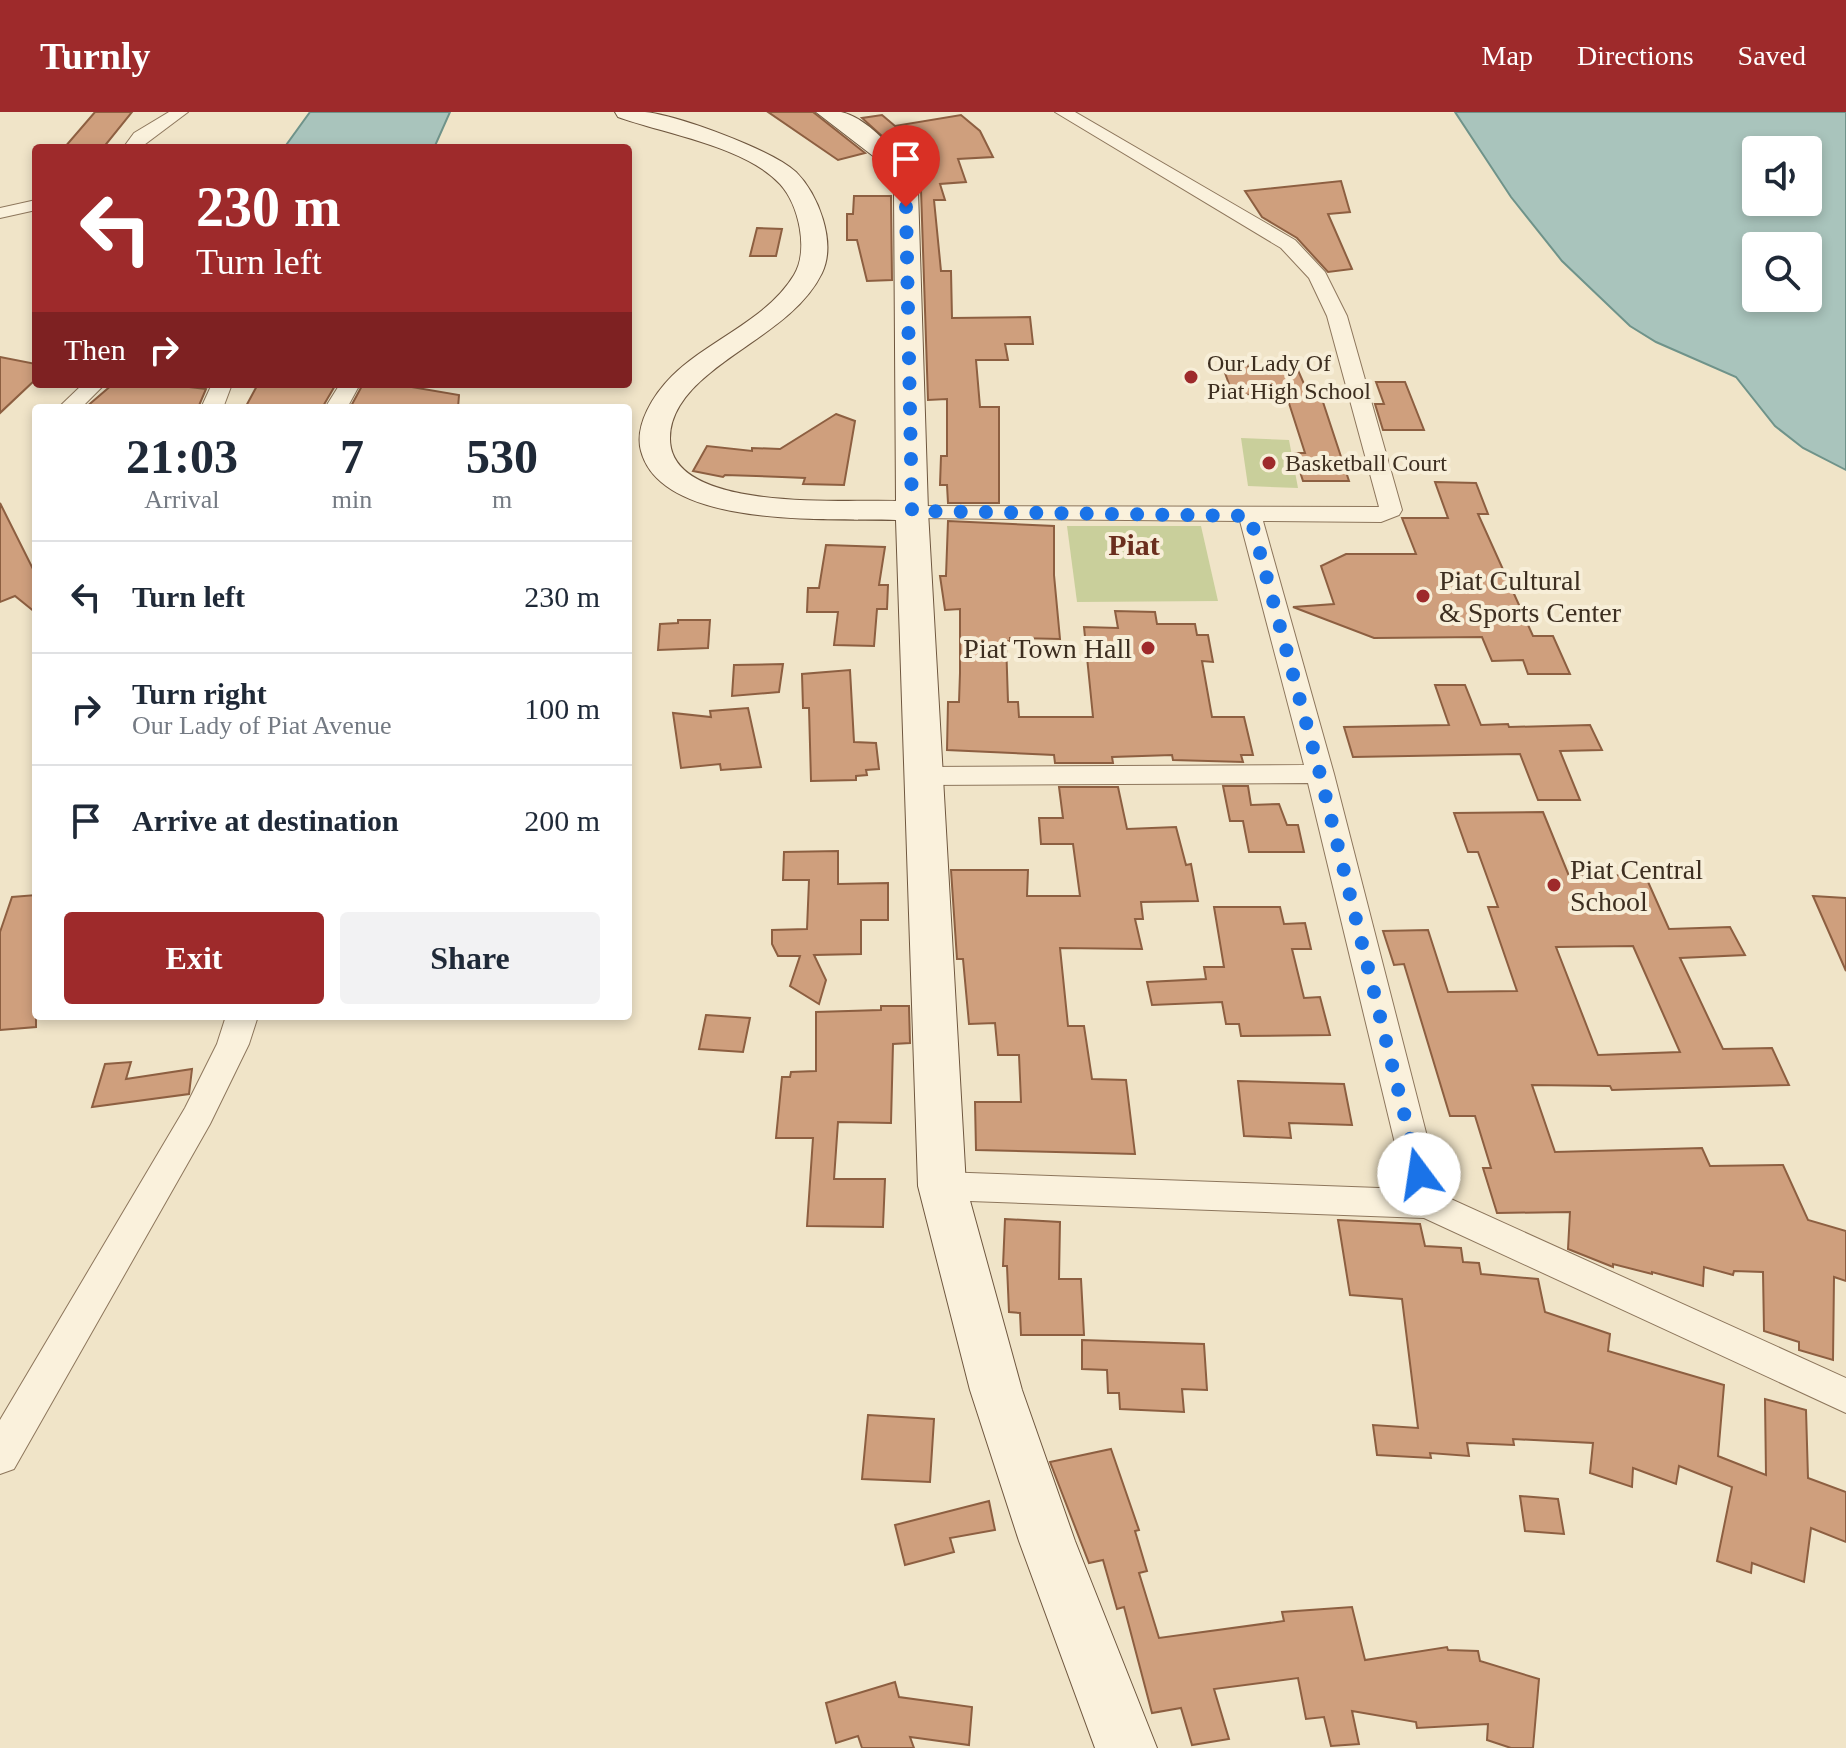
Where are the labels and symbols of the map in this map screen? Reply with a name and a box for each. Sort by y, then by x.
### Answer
pin [872,125,940,207]
place label: Our Lady Of Piat High School [1207,350,1371,404]
marker: Our Lady Of Piat High School [1182,368,1200,386]
place label: Basketball Court [1285,450,1447,476]
marker: Basketball Court [1260,454,1278,472]
district label: Piat [1108,528,1160,561]
place label: Piat Cultural & Sports Center [1439,565,1622,628]
marker: Piat Cultural & Sports Center [1414,587,1432,605]
place label: Piat Town Hall [963,633,1132,664]
marker: Piat Town Hall [1139,639,1157,657]
place label: Piat Central School [1570,854,1703,917]
marker: Piat Central School [1545,876,1563,894]
position arrow [1377,1132,1461,1216]

